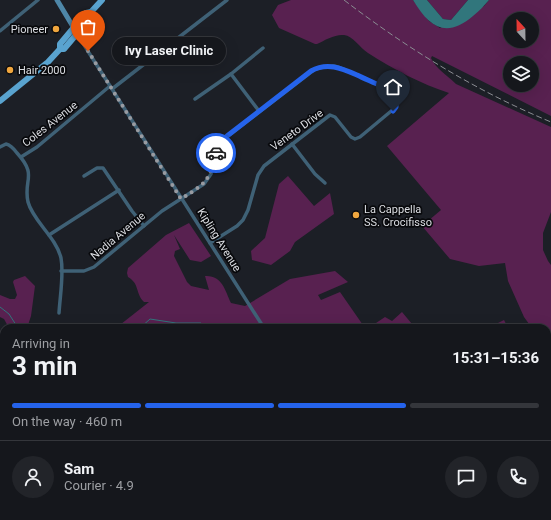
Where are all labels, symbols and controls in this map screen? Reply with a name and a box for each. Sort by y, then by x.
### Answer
pin [71,10,105,51]
north arrow [503,12,539,48]
map controls [503,12,539,92]
icon: bag [77,16,99,38]
place label: Pioneer [11,23,48,36]
marker: Pioneer [51,24,61,34]
callout: Ivy Laser Clinic [112,37,226,65]
text: Ivy Laser Clinic [125,43,213,58]
button: layers [503,56,539,92]
place label: Hair 2000 [18,64,66,77]
marker: Hair 2000 [5,65,15,75]
pin [376,70,410,111]
icon: home [382,76,404,98]
street label: Coles Avenue [20,98,80,150]
street label: Veneto Drive [268,107,326,153]
courier [196,133,236,173]
icon: car [205,142,227,164]
place label: La Cappella SS. Crocifisso [364,203,432,229]
street label: Kipling Avenue [194,206,244,274]
street label: Nadia Avenue [88,209,148,263]
marker: La Cappella SS. Crocifisso [351,210,361,220]
text: Arriving in [12,336,70,351]
text: 15:31–15:36 [452,349,539,367]
text: 3 min [12,351,77,381]
text: On the way · 460 m [12,414,122,429]
button: person [12,456,54,498]
button: chat [445,456,487,498]
button: phone [497,456,539,498]
text: Sam [64,460,94,478]
text: Courier · 4.9 [64,478,134,493]

